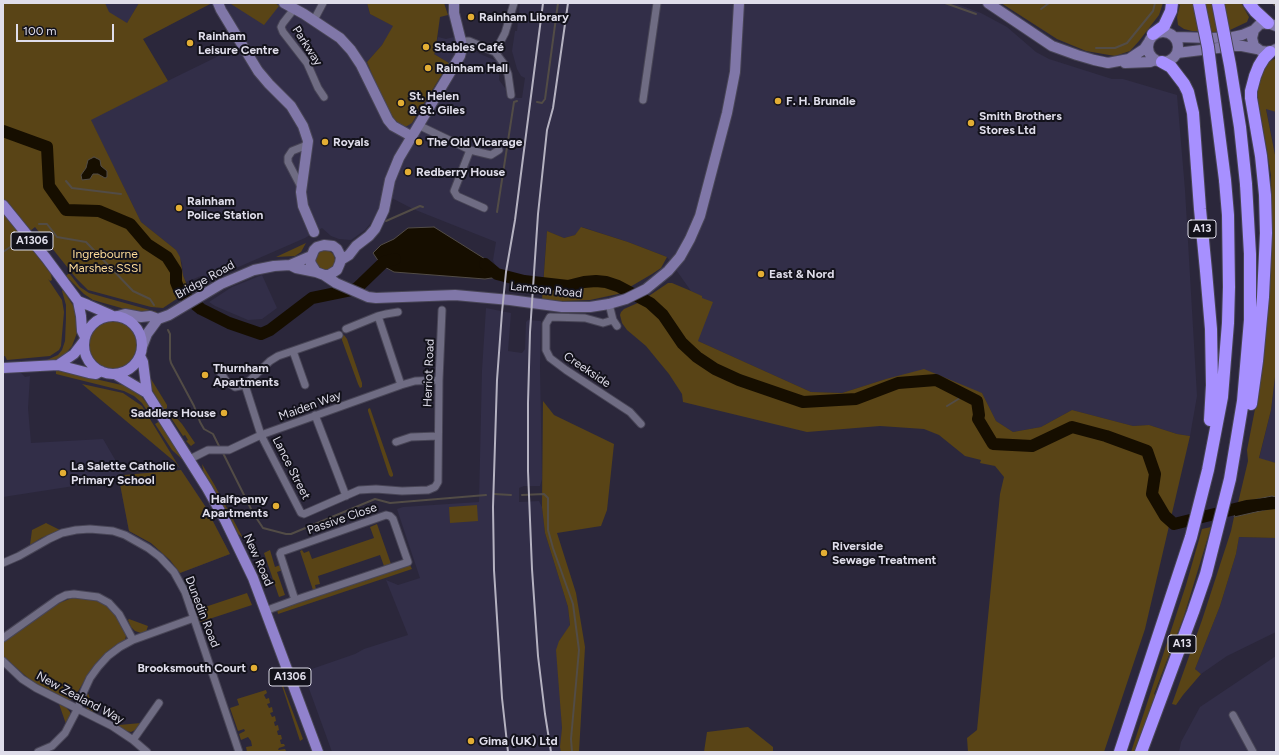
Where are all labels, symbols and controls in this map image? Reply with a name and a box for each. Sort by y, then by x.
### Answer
place label: Rainham Library [479,10,569,24]
marker: Rainham Library [466,12,476,22]
scale bar [18,16,116,42]
street label: Parkway [289,23,325,69]
text: 100 m [23,24,57,38]
place label: Rainham Leisure Centre [198,29,279,57]
marker: Rainham Leisure Centre [185,38,195,48]
place label: Stables Café [434,40,504,54]
marker: Stables Café [421,42,431,52]
place label: Rainham Hall [436,61,508,75]
marker: Rainham Hall [423,63,433,73]
place label: St. Helen & St. Giles [409,89,465,117]
place label: F. H. Brundle [786,94,856,108]
marker: F. H. Brundle [773,96,783,106]
marker: St. Helen & St. Giles [396,98,406,108]
place label: Smith Brothers Stores Ltd [979,109,1062,137]
marker: Smith Brothers Stores Ltd [966,118,976,128]
place label: Royals [333,135,369,149]
place label: The Old Vicarage [427,135,522,149]
marker: Royals [320,137,330,147]
marker: The Old Vicarage [414,137,424,147]
place label: Redberry House [416,165,505,179]
marker: Redberry House [403,167,413,177]
place label: Rainham Police Station [187,194,263,222]
marker: Rainham Police Station [174,203,184,213]
road number: A13 [1188,220,1216,238]
road number: A1306 [11,232,53,250]
park label: Ingrebourne Marshes SSSI [68,247,142,275]
street label: Bridge Road [173,258,237,302]
place label: East & Nord [769,267,834,281]
marker: East & Nord [756,269,766,279]
street label: Lamson Road [509,279,583,301]
street label: Herriot Road [421,338,437,408]
street label: Creekside [561,349,613,391]
place label: Thurnham Apartments [213,361,279,389]
marker: Thurnham Apartments [200,370,210,380]
street label: Maiden Way [277,388,343,424]
place label: Saddlers House [130,406,216,420]
marker: Saddlers House [219,408,229,418]
street label: Lance Street [269,434,313,502]
place label: La Salette Catholic Primary School [71,459,175,487]
marker: La Salette Catholic Primary School [58,468,68,478]
place label: Halfpenny Apartments [202,492,268,520]
street label: Passive Close [305,500,379,538]
marker: Halfpenny Apartments [271,501,281,511]
street label: New Road [240,532,276,588]
place label: Riverside Sewage Treatment [832,539,936,567]
marker: Riverside Sewage Treatment [819,548,829,558]
street label: Dunedin Road [182,574,222,650]
road number: A13 [1168,635,1196,653]
place label: Brooksmouth Court [137,661,246,675]
marker: Brooksmouth Court [249,663,259,673]
road number: A1306 [269,668,311,686]
street label: New Zealand Way [34,669,126,727]
place label: Gima (UK) Ltd [479,734,558,748]
marker: Gima (UK) Ltd [466,736,476,746]

